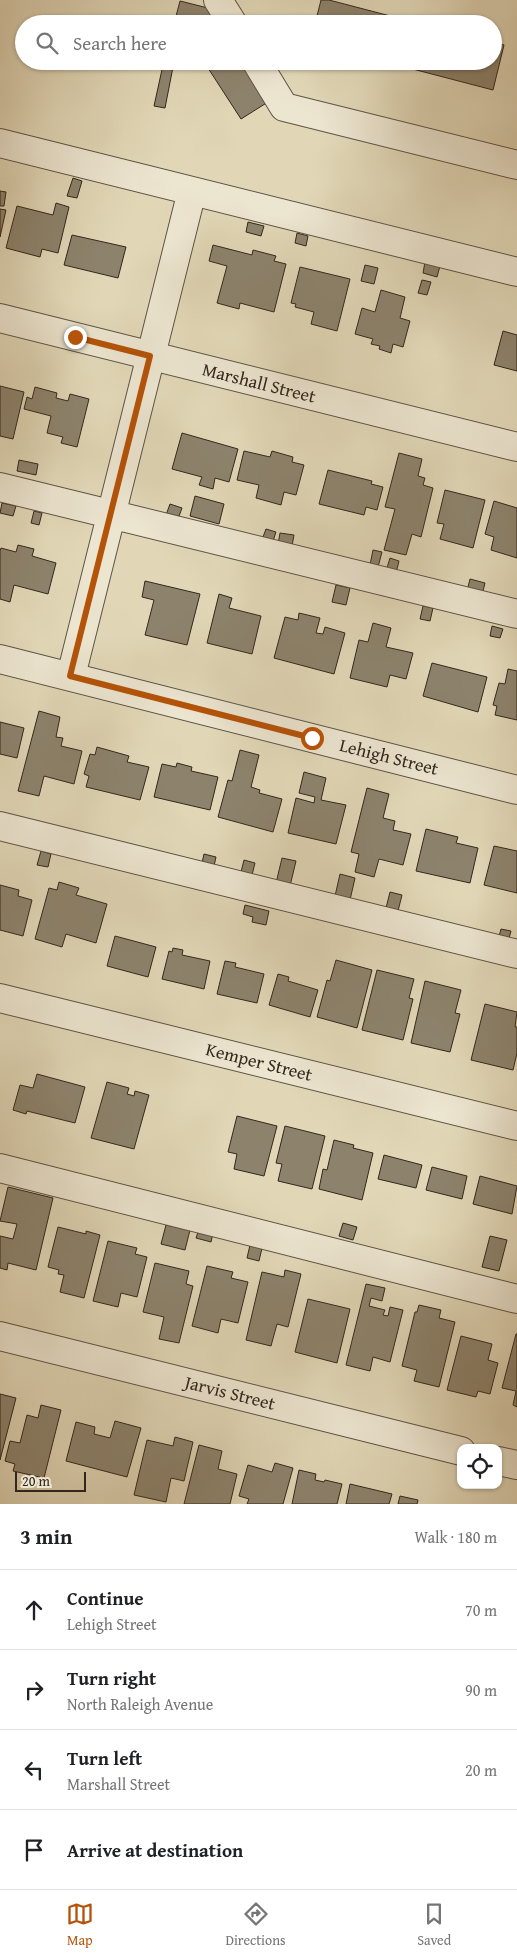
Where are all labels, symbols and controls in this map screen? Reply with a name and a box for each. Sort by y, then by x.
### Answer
search box [15,15,502,70]
icon: search [33,29,61,57]
text: Search here [73,29,167,57]
route end [64,326,87,349]
street label: Marshall Street [200,355,319,410]
route start [301,727,324,750]
street label: Lehigh Street [337,731,442,782]
street label: Kemper Street [203,1035,316,1088]
street label: Jarvis Street [180,1368,279,1417]
map controls [457,1444,502,1489]
button: locate [457,1444,502,1489]
scale bar [15,1469,86,1492]
text: 20 m [22,1471,50,1491]
text: 3 min [20,1521,72,1552]
text: Walk · 180 m [414,1525,497,1549]
text: Continue [67,1584,144,1612]
icon: ahead [20,1596,48,1624]
text: 70 m [465,1598,497,1622]
text: Lehigh Street [67,1612,157,1636]
text: Turn right [67,1664,156,1692]
icon: right [20,1676,48,1704]
text: 90 m [465,1678,497,1702]
text: North Raleigh Avenue [67,1692,213,1716]
text: Turn left [67,1744,142,1772]
icon: left [20,1756,48,1784]
text: 20 m [465,1758,497,1782]
text: Marshall Street [67,1772,170,1796]
icon: arrive [20,1836,48,1864]
text: Arrive at destination [67,1836,243,1864]
tab: Map [66,1900,94,1950]
tab: Directions [225,1900,286,1950]
tab: Saved [417,1900,451,1950]

